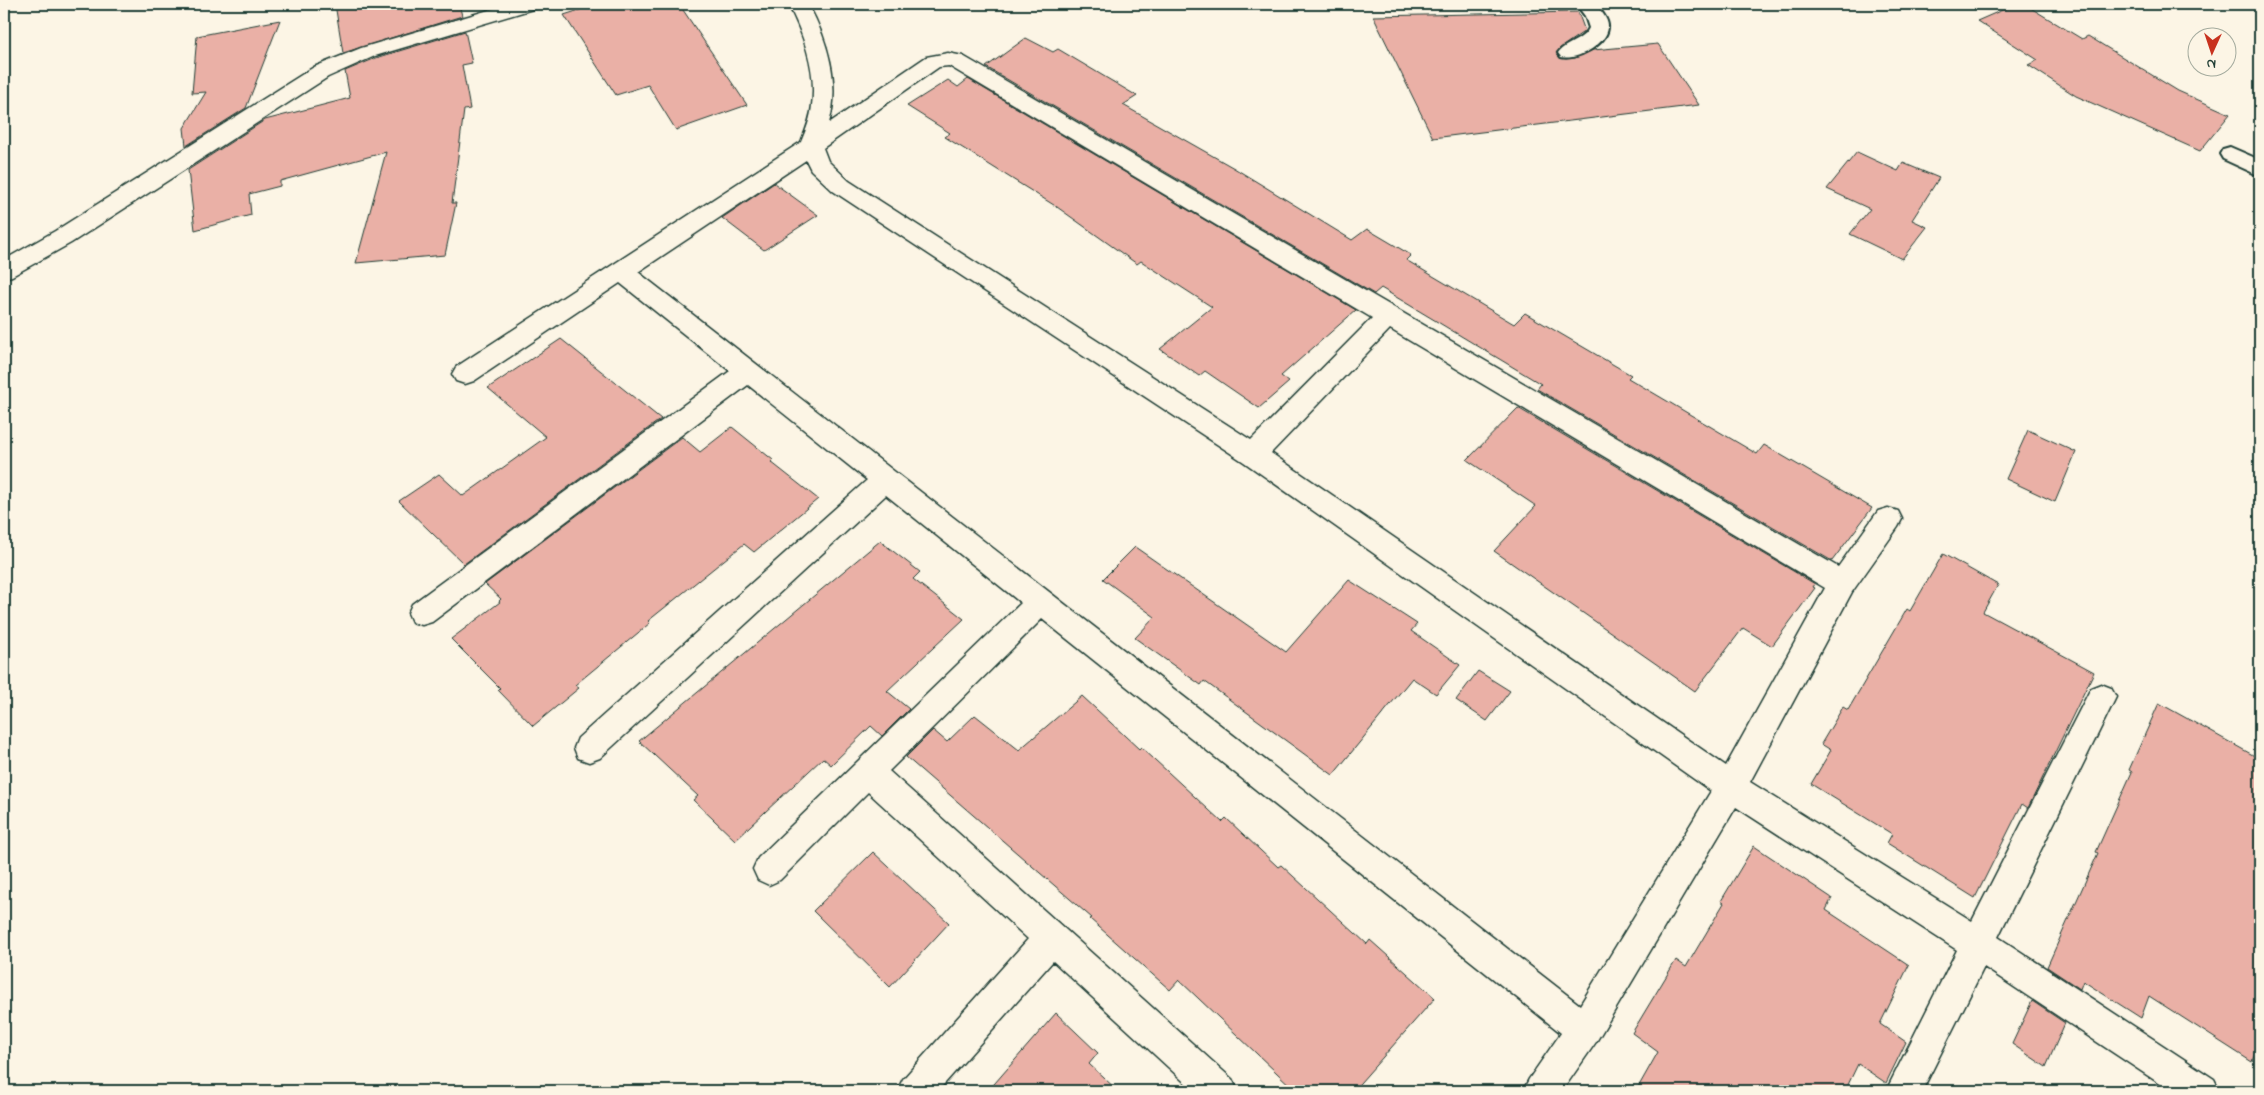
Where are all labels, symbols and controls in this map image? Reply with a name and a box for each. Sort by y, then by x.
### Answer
north arrow [2186,28,2236,78]
text: N [2206,53,2217,74]

